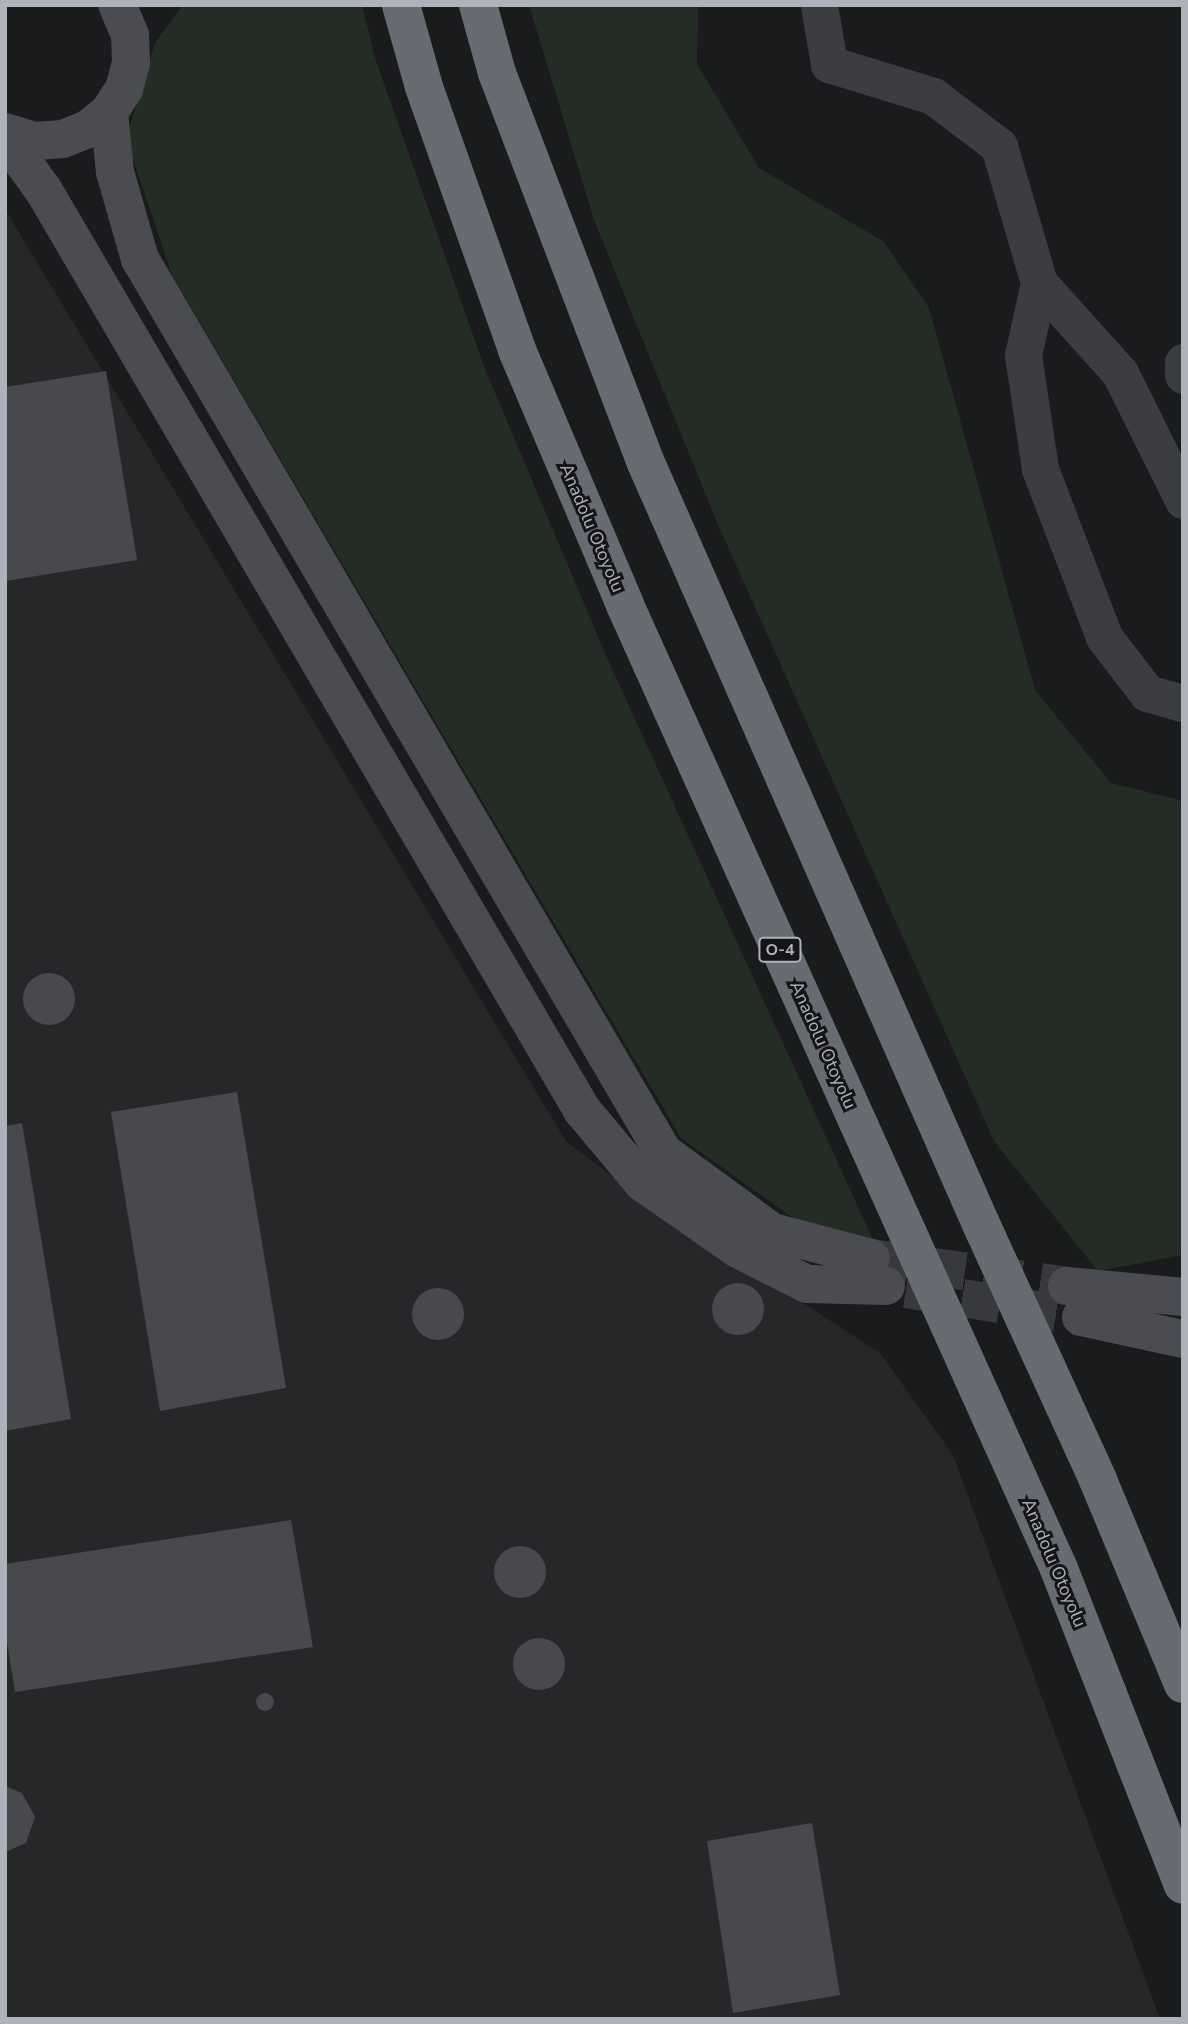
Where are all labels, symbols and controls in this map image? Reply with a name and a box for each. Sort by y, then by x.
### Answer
street label: Anadolu Otoyolu [555,460,629,596]
road number: O-4 [757,938,803,962]
street label: Anadolu Otoyolu [785,978,861,1112]
street label: Anadolu Otoyolu [1017,1495,1091,1631]

